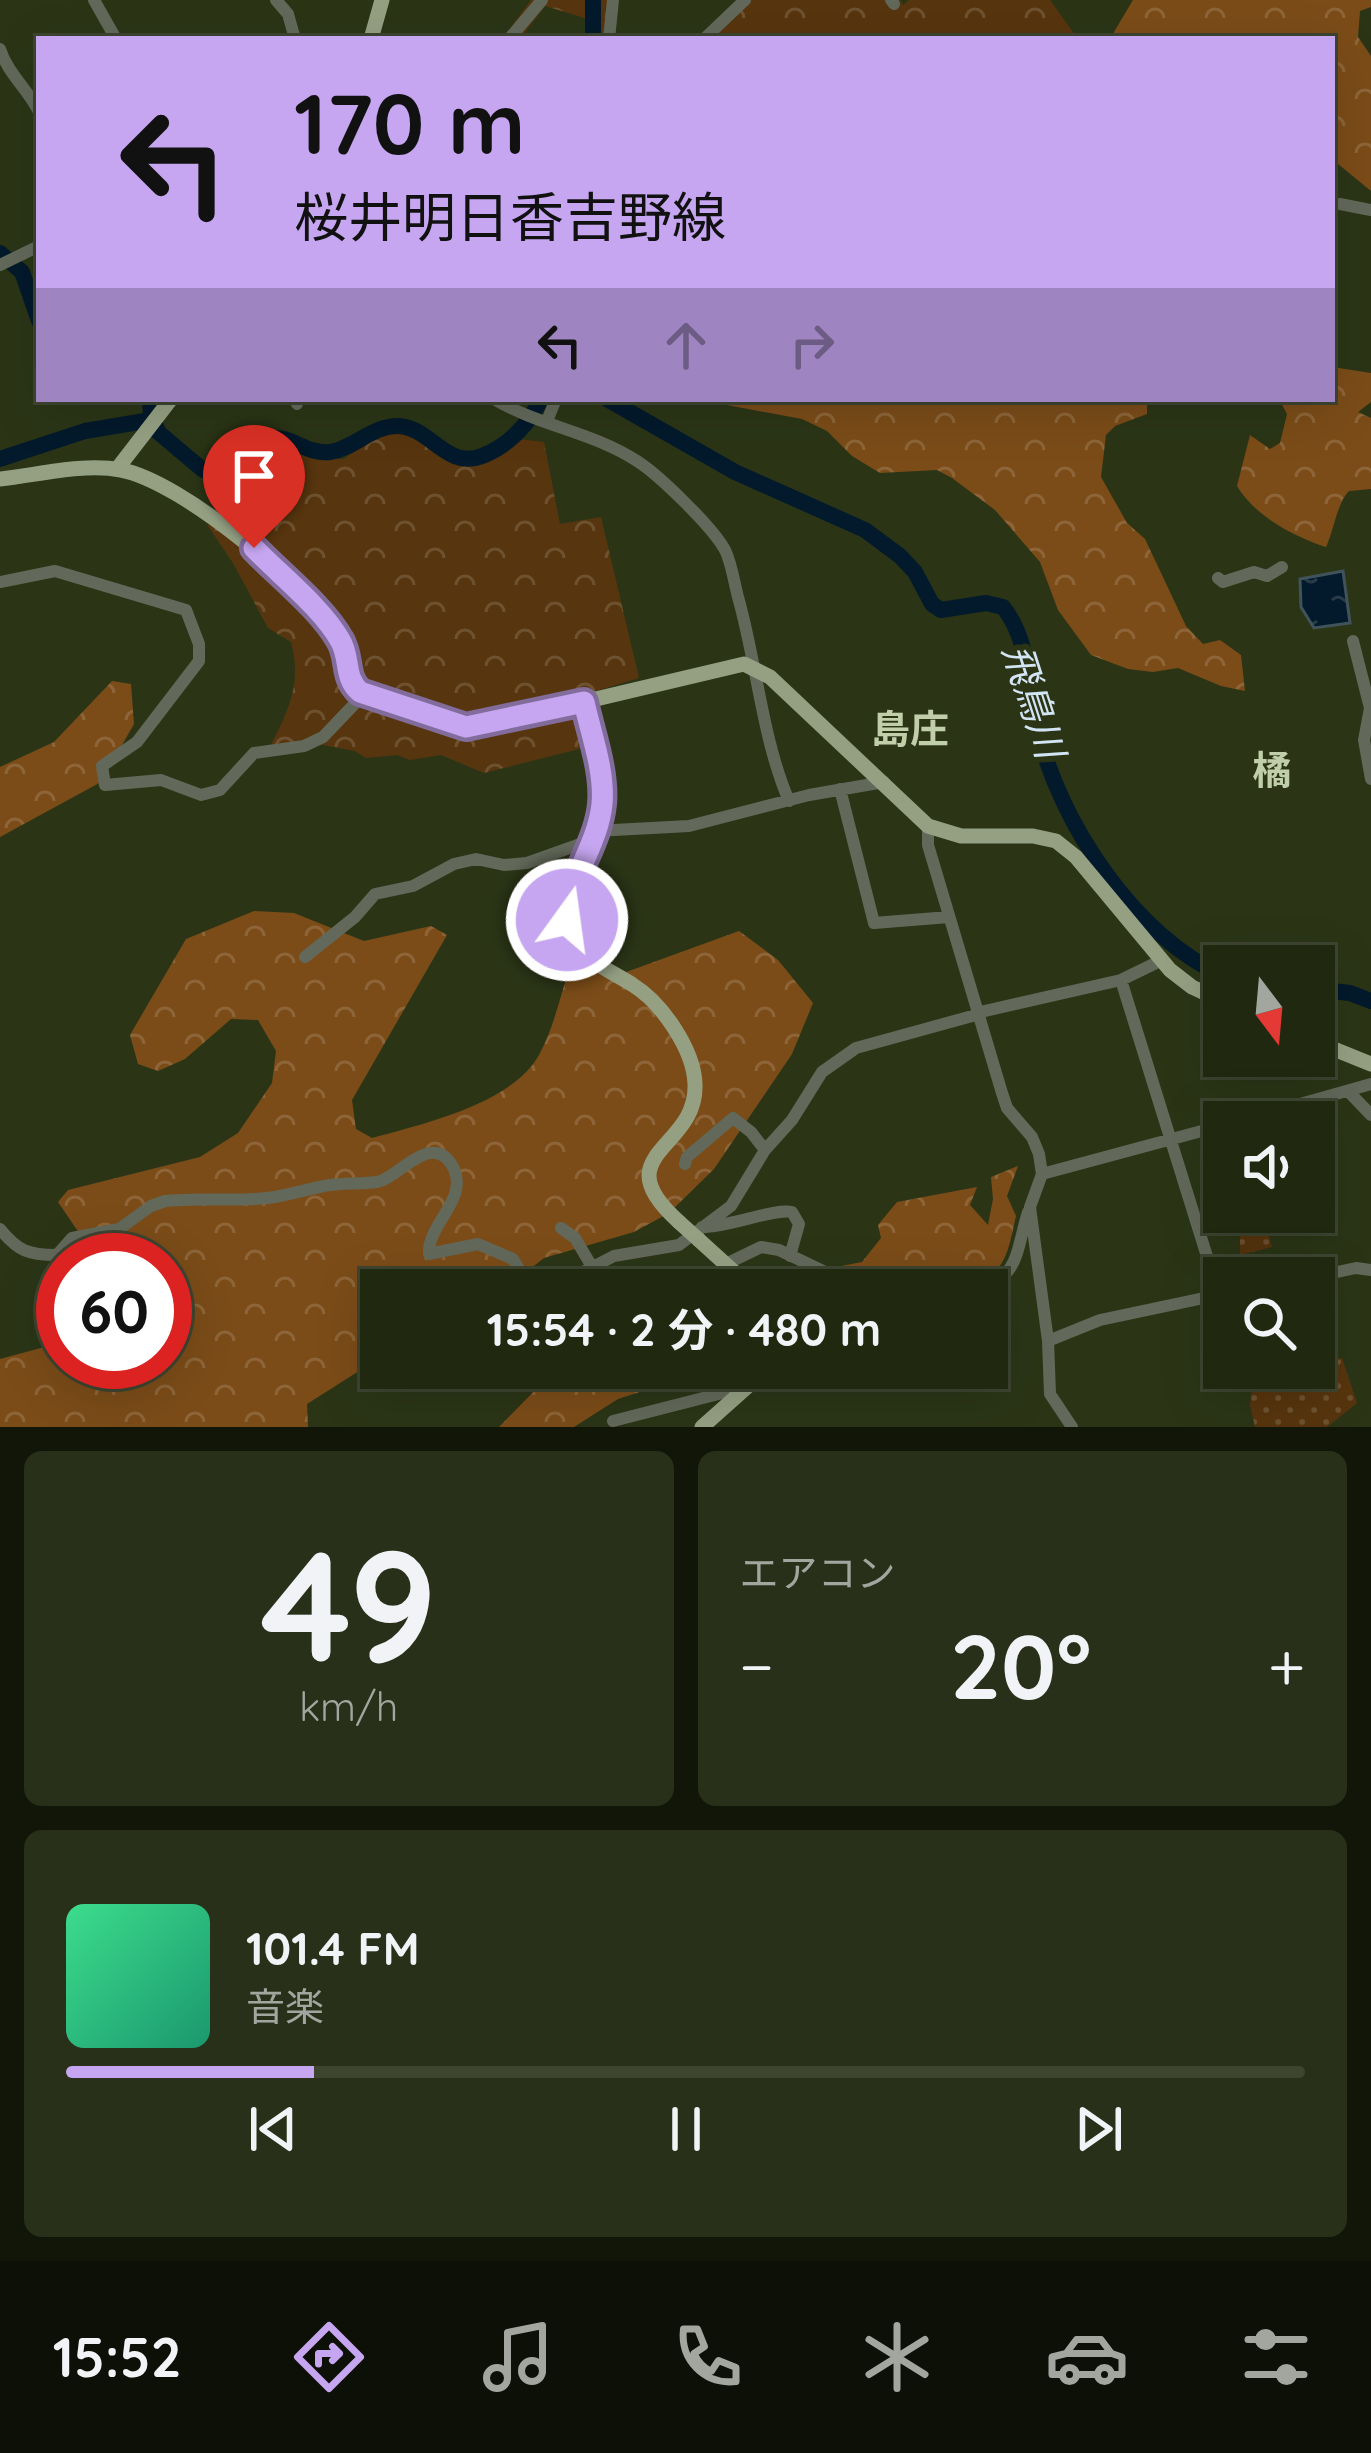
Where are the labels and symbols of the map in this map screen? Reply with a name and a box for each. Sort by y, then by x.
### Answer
pin [203,425,305,548]
water label: 飛鳥川 [993,638,1077,768]
district label: 島庄 [871,704,949,753]
district label: 橘 [1252,745,1292,794]
position arrow [504,857,630,983]
north arrow [1203,945,1335,1077]
speed limit sign: 60 [36,1233,192,1389]

